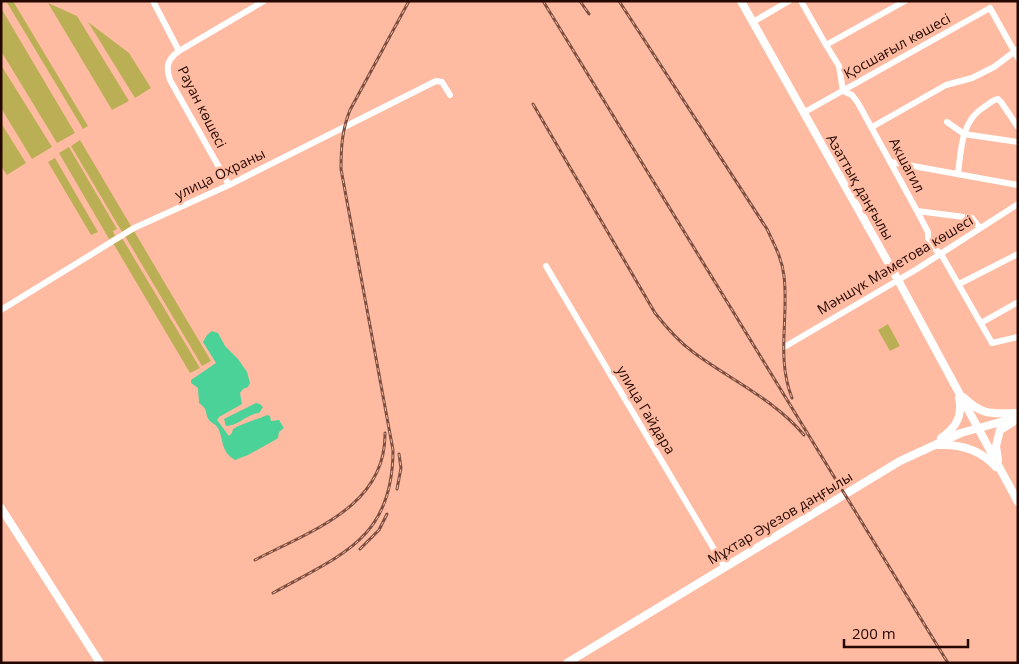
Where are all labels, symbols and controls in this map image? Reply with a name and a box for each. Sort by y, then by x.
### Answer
street label: Қосшағыл көшесі [840,8,954,83]
street label: Рауан көшесі [174,62,231,151]
street label: Азаттық даңғылы [822,130,898,243]
street label: Акшагил [885,134,930,195]
street label: улица Охраны [171,143,268,204]
street label: Мәншүк Мәметова көшесі [813,210,976,319]
street label: улица Гайдара [612,362,680,458]
street label: Мұхтар Әуезов даңғылы [704,467,856,568]
scale bar [844,616,968,648]
text: 200 m [852,623,896,643]

